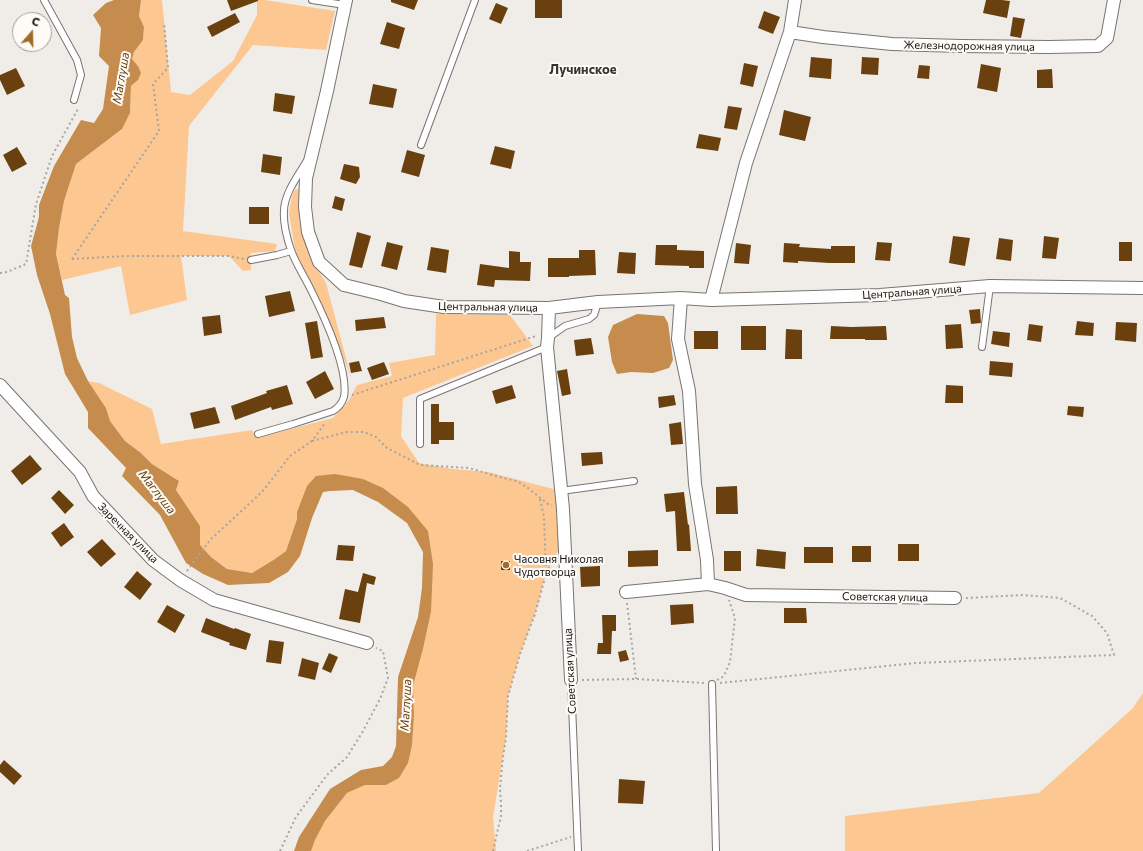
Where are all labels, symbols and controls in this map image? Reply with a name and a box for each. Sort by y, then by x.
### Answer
north arrow [12,12,52,52]
text: С [30,14,42,29]
street label: Железнодорожная улица [903,38,1035,54]
water label: Маглуша [109,51,133,105]
district label: Лучинское [549,62,617,78]
street label: Центральная улица [862,282,962,302]
street label: Центральная улица [438,300,538,314]
water label: Маглуша [135,467,179,517]
street label: Заречная улица [95,500,161,566]
place label: Часовня Николая Чудотворца [514,552,604,578]
marker: Часовня Николая Чудотворца [501,560,511,570]
street label: Советская улица [842,590,928,604]
street label: Советская улица [561,628,579,714]
water label: Маглуша [397,679,415,731]

